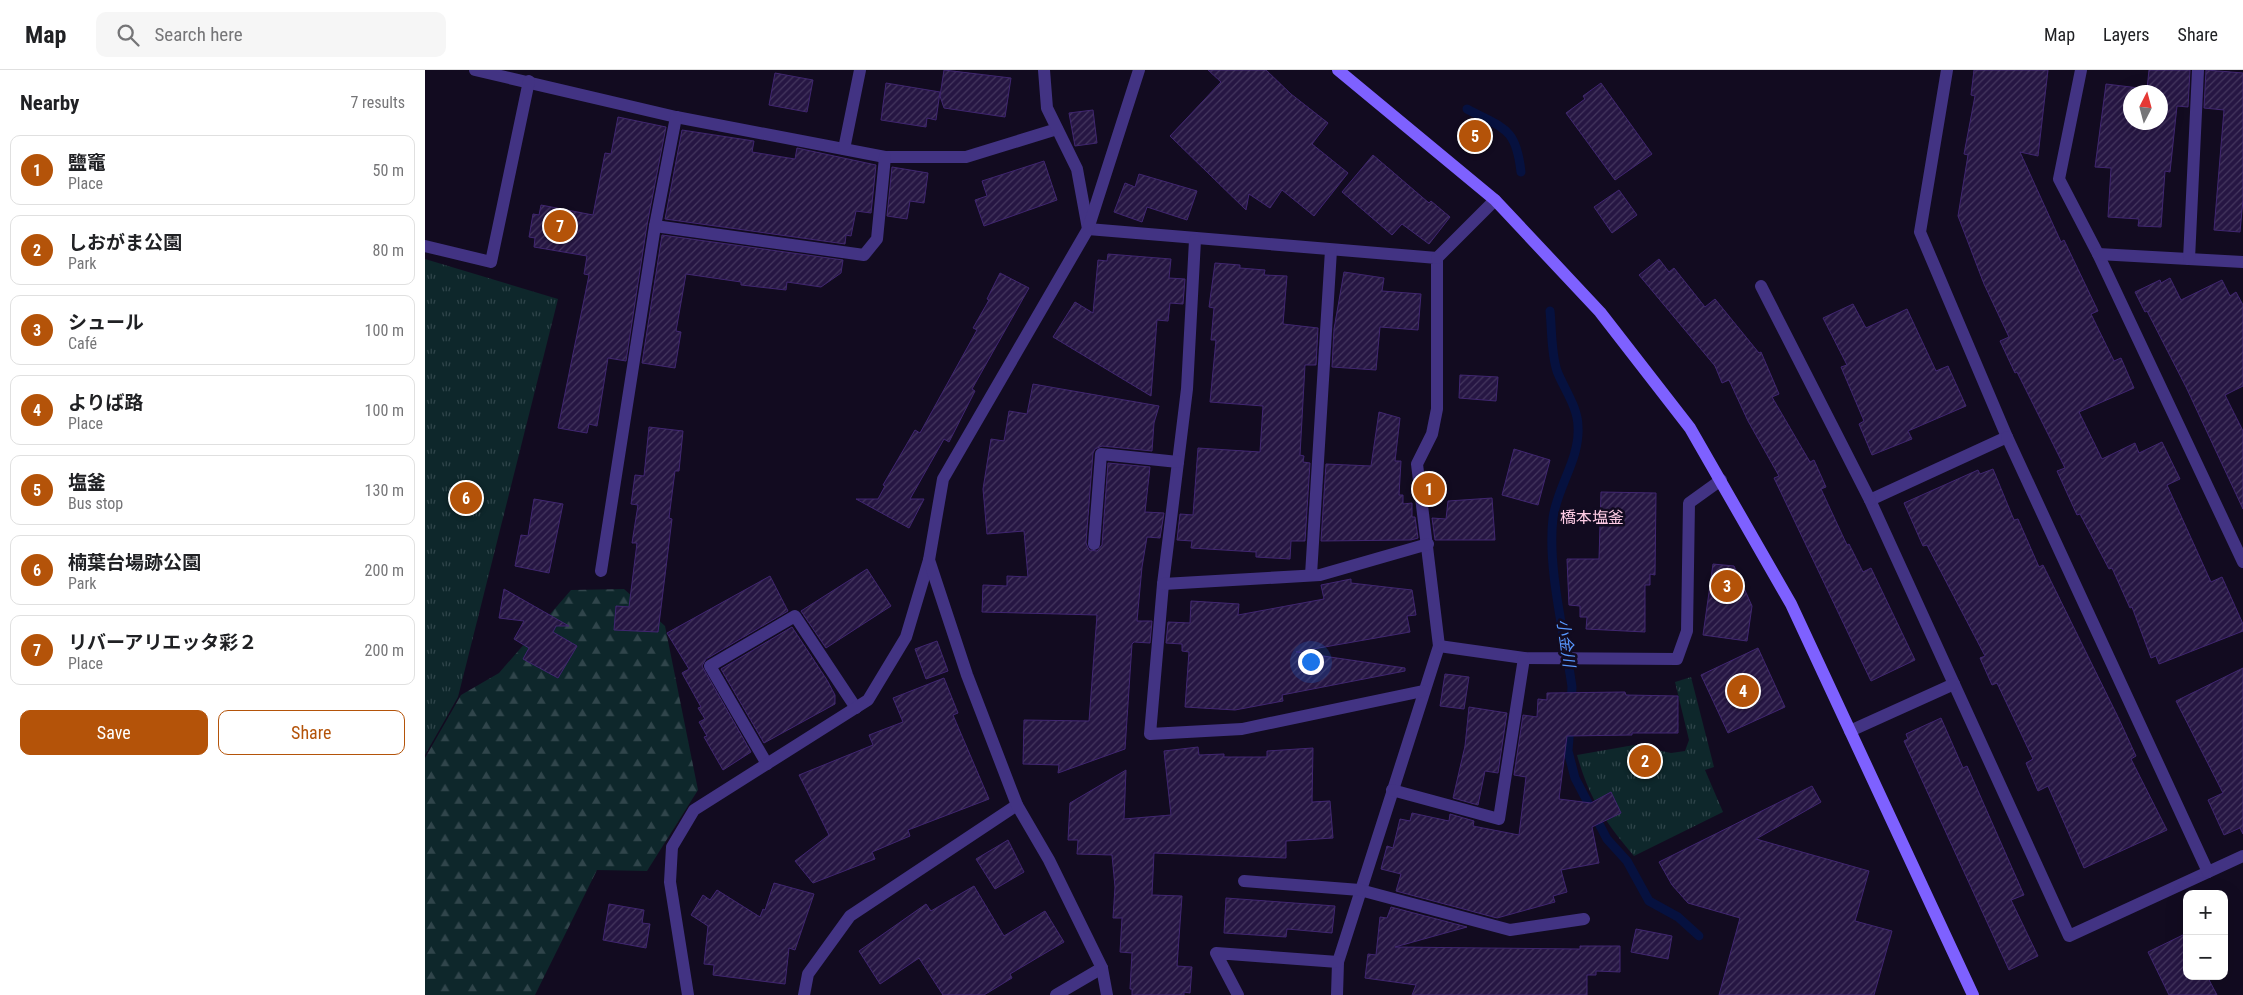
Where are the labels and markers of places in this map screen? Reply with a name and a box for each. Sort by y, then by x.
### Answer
pin: 5 [1459,117,1491,155]
pin: 7 [544,207,576,245]
pin: 1 [1413,470,1445,508]
pin: 6 [450,479,482,517]
pin: 3 [1711,567,1743,605]
pin: 4 [1727,672,1759,710]
pin: 2 [1629,742,1661,780]

